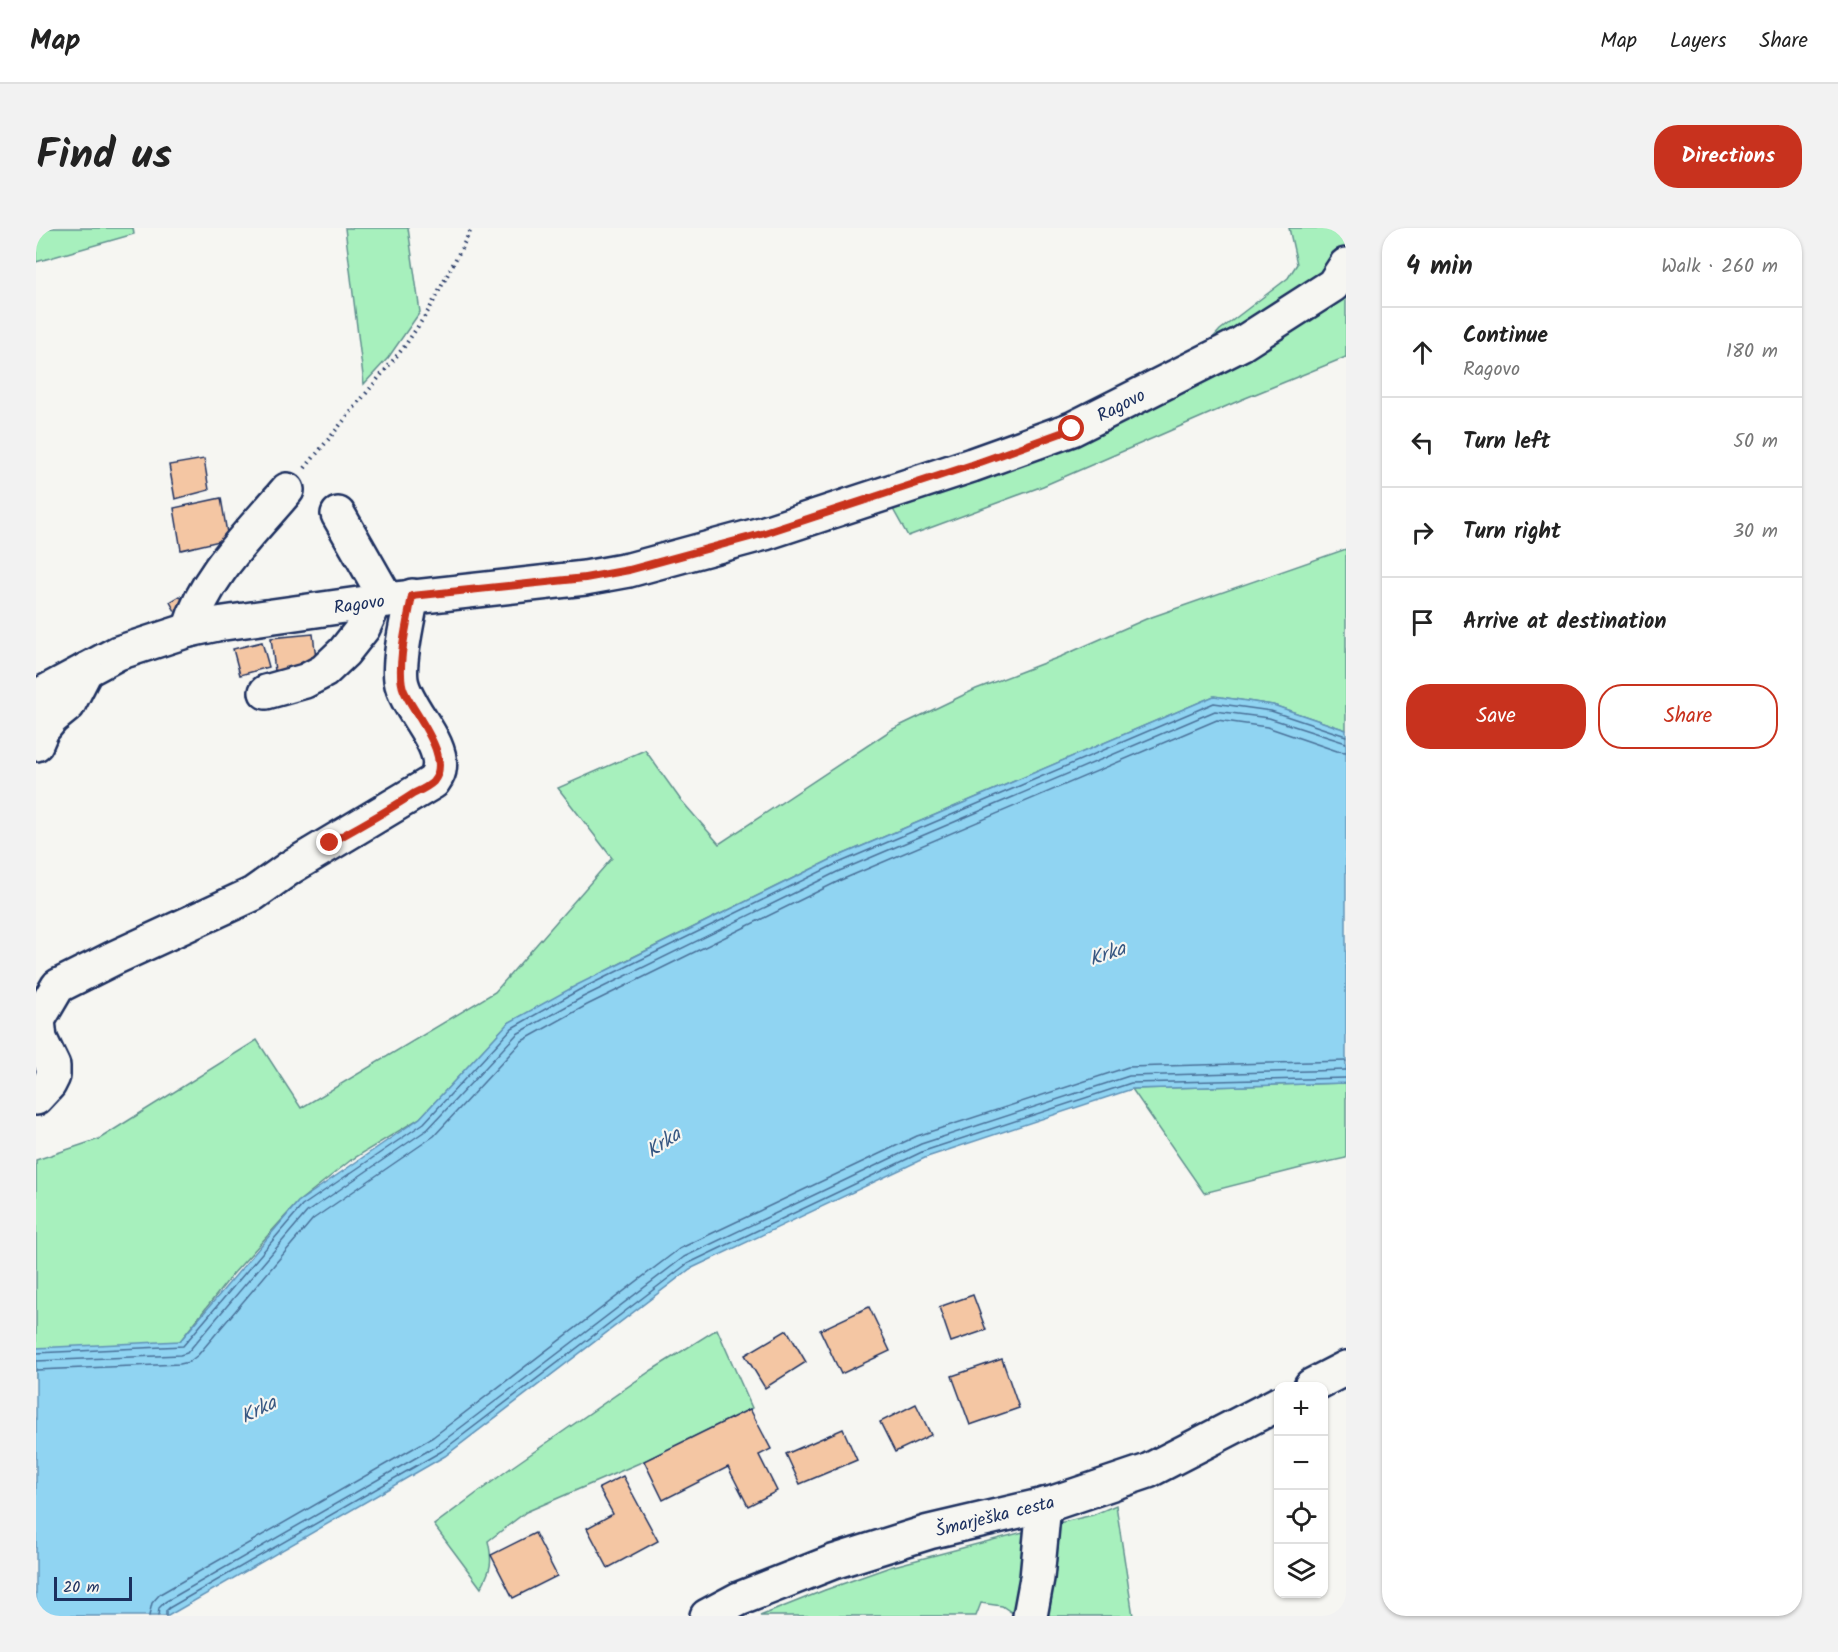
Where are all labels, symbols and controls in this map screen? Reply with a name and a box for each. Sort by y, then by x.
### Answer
text: Map [30,19,81,64]
text: Map [1600,25,1637,58]
text: Layers [1670,25,1726,58]
text: Share [1759,25,1808,58]
text: Find us [36,123,172,190]
button: Directions [1654,125,1802,188]
text: 4 min [1406,246,1473,288]
text: Walk · 260 m [1661,251,1778,283]
text: Continue [1463,319,1548,354]
icon: ahead [1406,336,1439,369]
text: 180 m [1726,336,1778,368]
text: Ragovo [1463,354,1520,386]
street label: Ragovo [1092,382,1151,431]
route start [1058,415,1084,441]
text: Turn left [1463,425,1550,460]
icon: left [1406,426,1439,459]
text: 50 m [1733,426,1778,458]
text: Turn right [1463,515,1561,550]
icon: right [1406,516,1439,549]
text: 30 m [1733,516,1778,548]
street label: Ragovo [332,588,387,623]
text: Arrive at destination [1463,605,1666,640]
icon: arrive [1406,606,1439,639]
button: Save [1406,684,1586,749]
button: Share [1598,684,1778,749]
route end [316,829,342,855]
water label: Krka [1085,933,1132,976]
water label: Krka [640,1119,690,1167]
map controls [1274,1382,1328,1598]
button: + [1274,1382,1328,1436]
water label: Krka [235,1387,284,1433]
button: − [1274,1436,1328,1490]
street label: Šmarješka cesta [933,1489,1058,1546]
button: locate [1274,1490,1328,1544]
button: layers [1274,1544,1328,1598]
scale bar [54,1574,132,1602]
text: 20 m [63,1575,99,1600]

